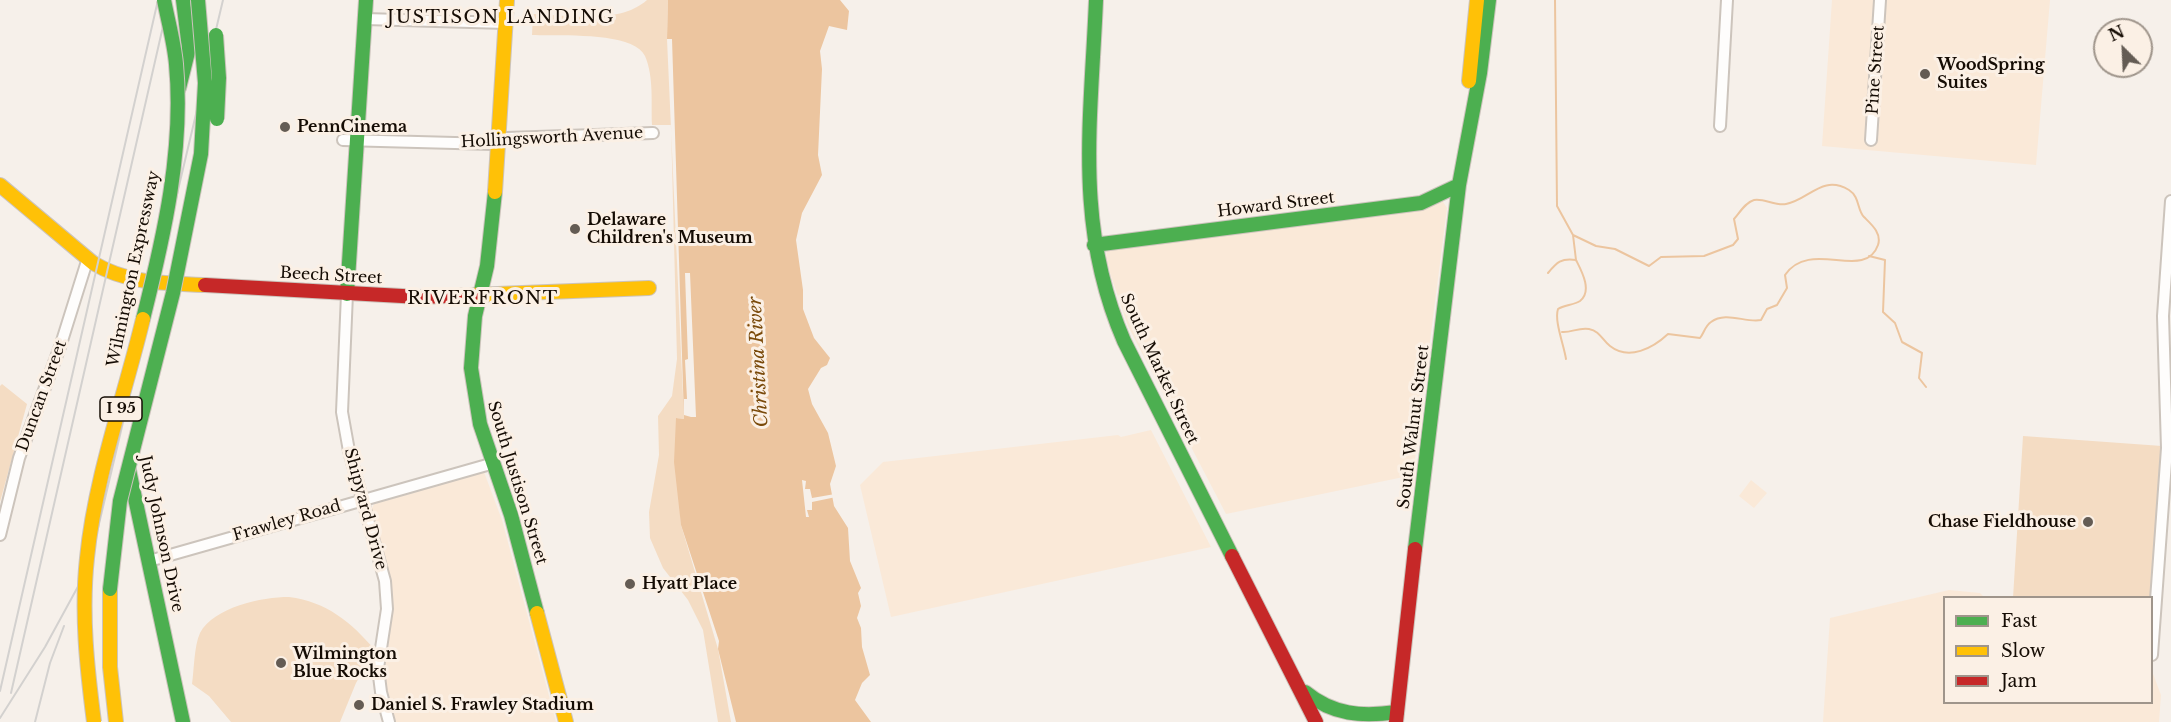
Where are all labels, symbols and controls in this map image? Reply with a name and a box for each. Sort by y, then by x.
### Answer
district label: JUSTISON LANDING [387,7,615,29]
north arrow [2093,18,2153,78]
text: N [2106,21,2127,46]
street label: Pine Street [1863,25,1889,115]
place label: WoodSpring Suites [1937,55,2044,93]
marker: WoodSpring Suites [1918,67,1932,81]
place label: PennCinema [297,117,407,137]
marker: PennCinema [278,120,292,134]
street label: Hollingsworth Avenue [460,124,644,152]
street label: Wilmington Expressway [104,169,164,369]
street label: Howard Street [1216,188,1336,222]
place label: Delaware Children's Museum [587,210,753,248]
marker: Delaware Children's Museum [568,222,582,236]
street label: Beech Street [279,264,383,288]
district label: RIVERFRONT [407,288,559,310]
street label: South Market Street [1116,290,1202,448]
water label: Christina River [745,296,773,428]
street label: Duncan Street [13,338,71,454]
street label: South Walnut Street [1394,344,1434,510]
road number: I 95 [100,397,142,421]
street label: South Justison Street [483,399,551,567]
street label: Shipyard Drive [340,446,390,572]
street label: Judy Johnson Drive [135,454,187,614]
street label: Frawley Road [231,496,343,546]
place label: Chase Fieldhouse [1928,512,2076,532]
marker: Chase Fieldhouse [2081,515,2095,529]
place label: Hyatt Place [642,574,737,594]
marker: Hyatt Place [623,577,637,591]
legend [1943,596,2153,704]
text: Fast [2001,610,2037,632]
text: Slow [2001,640,2045,662]
place label: Wilmington Blue Rocks [293,644,397,682]
marker: Wilmington Blue Rocks [274,656,288,670]
text: Jam [2001,670,2037,692]
place label: Daniel S. Frawley Stadium [371,695,594,715]
marker: Daniel S. Frawley Stadium [352,698,366,712]

